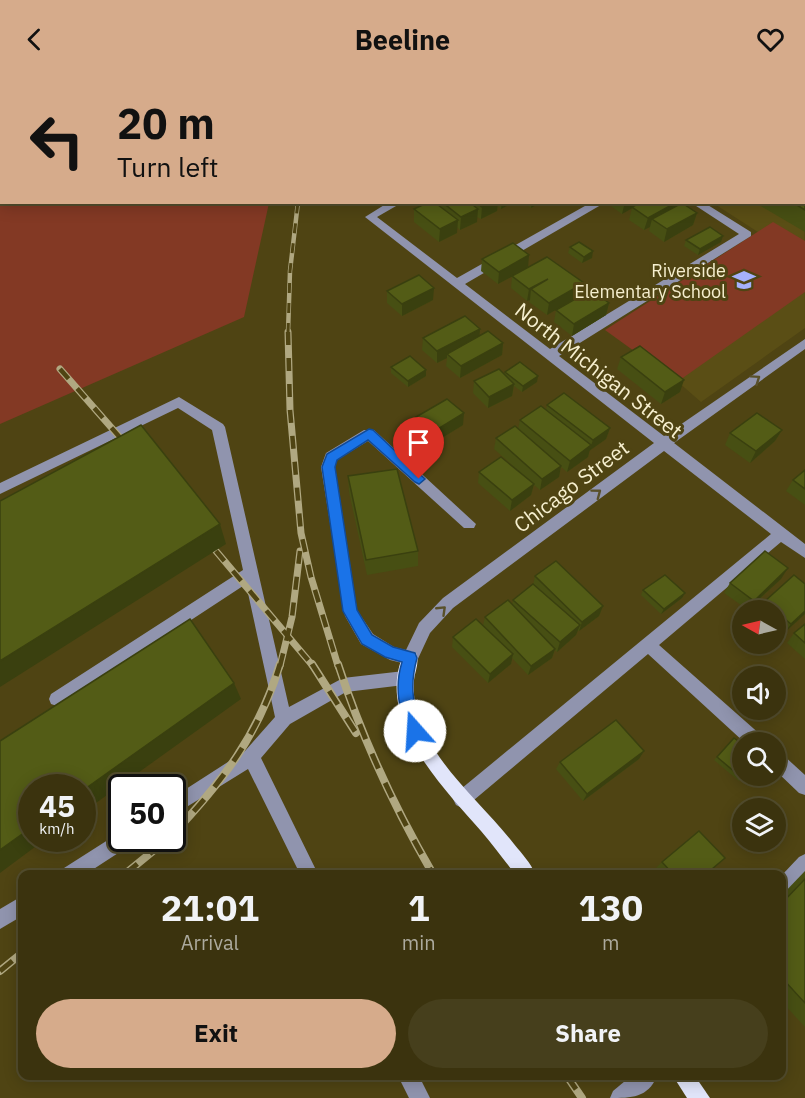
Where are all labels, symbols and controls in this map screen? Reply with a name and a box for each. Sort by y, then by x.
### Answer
text: Beeline [355,22,450,57]
icon: back [18,23,51,56]
icon: heart [754,23,787,56]
text: 20 m [117,96,215,151]
icon: left [18,102,96,180]
text: Turn left [117,149,218,184]
place label: Riverside Elementary School [574,259,726,303]
school or university icon: Riverside Elementary School [731,267,757,293]
street label: North Michigan Street [509,296,689,444]
one-way arrow [749,375,760,386]
pin [393,417,444,479]
icon: arrive [402,426,435,459]
street label: Chicago Street [508,434,634,538]
one-way arrow [591,489,602,500]
north arrow [732,600,786,654]
map controls [732,600,786,852]
one-way arrow [434,606,445,617]
button: sound [732,666,786,720]
position arrow [383,699,447,763]
button: search [732,732,786,786]
speed limit sign: 50 [108,774,186,852]
text: 45 [39,786,75,825]
button: layers [732,798,786,852]
text: km/h [39,819,75,838]
text: 21:01 [161,884,259,931]
text: 1 [408,884,430,931]
text: 130 [578,884,643,931]
text: Arrival [181,929,239,956]
text: min [402,929,436,956]
text: m [602,929,620,956]
button: Exit [36,999,396,1068]
button: Share [408,999,768,1068]

